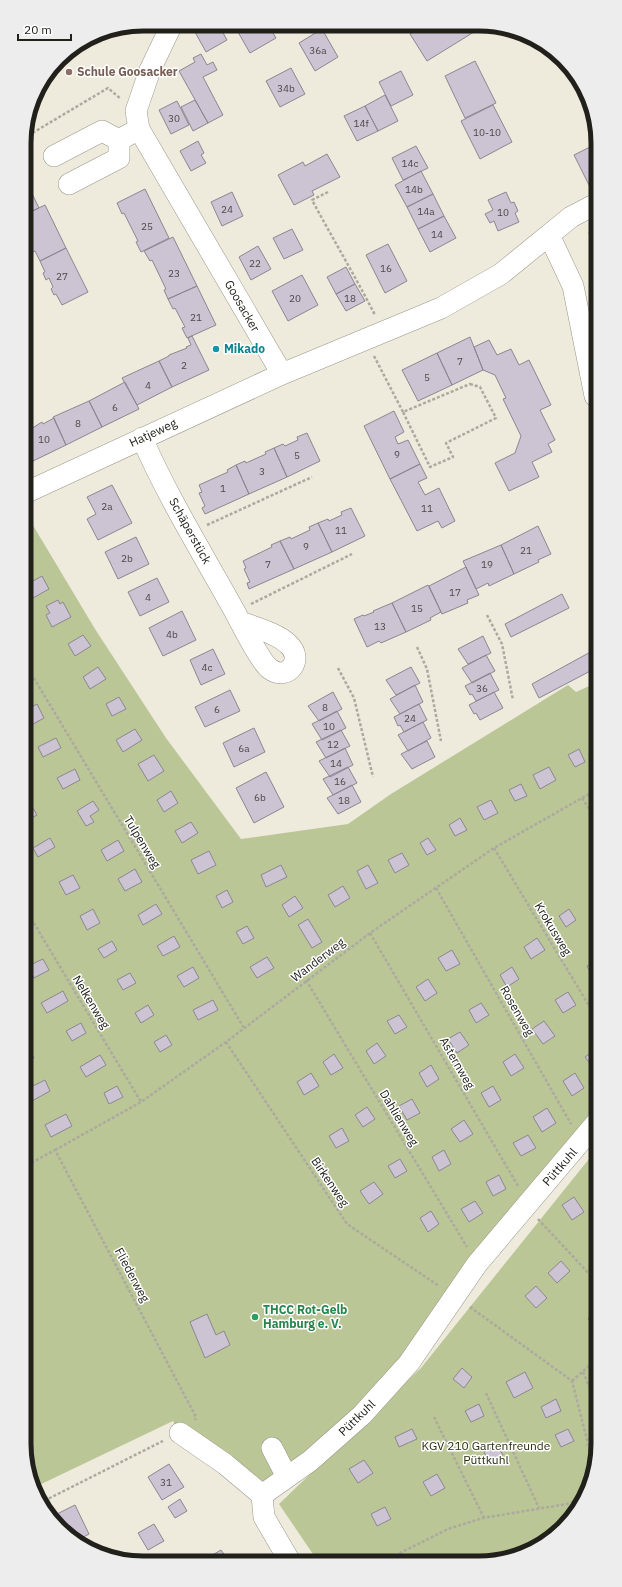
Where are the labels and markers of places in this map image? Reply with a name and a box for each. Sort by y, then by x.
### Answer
place label: Schule Goosacker [77,64,178,79]
marker: Schule Goosacker [64,67,74,77]
place label: Mikado [224,341,265,356]
marker: Mikado [211,344,221,354]
place label: THCC Rot-Gelb Hamburg e. V. [263,1302,347,1331]
marker: THCC Rot-Gelb Hamburg e. V. [250,1312,260,1322]

